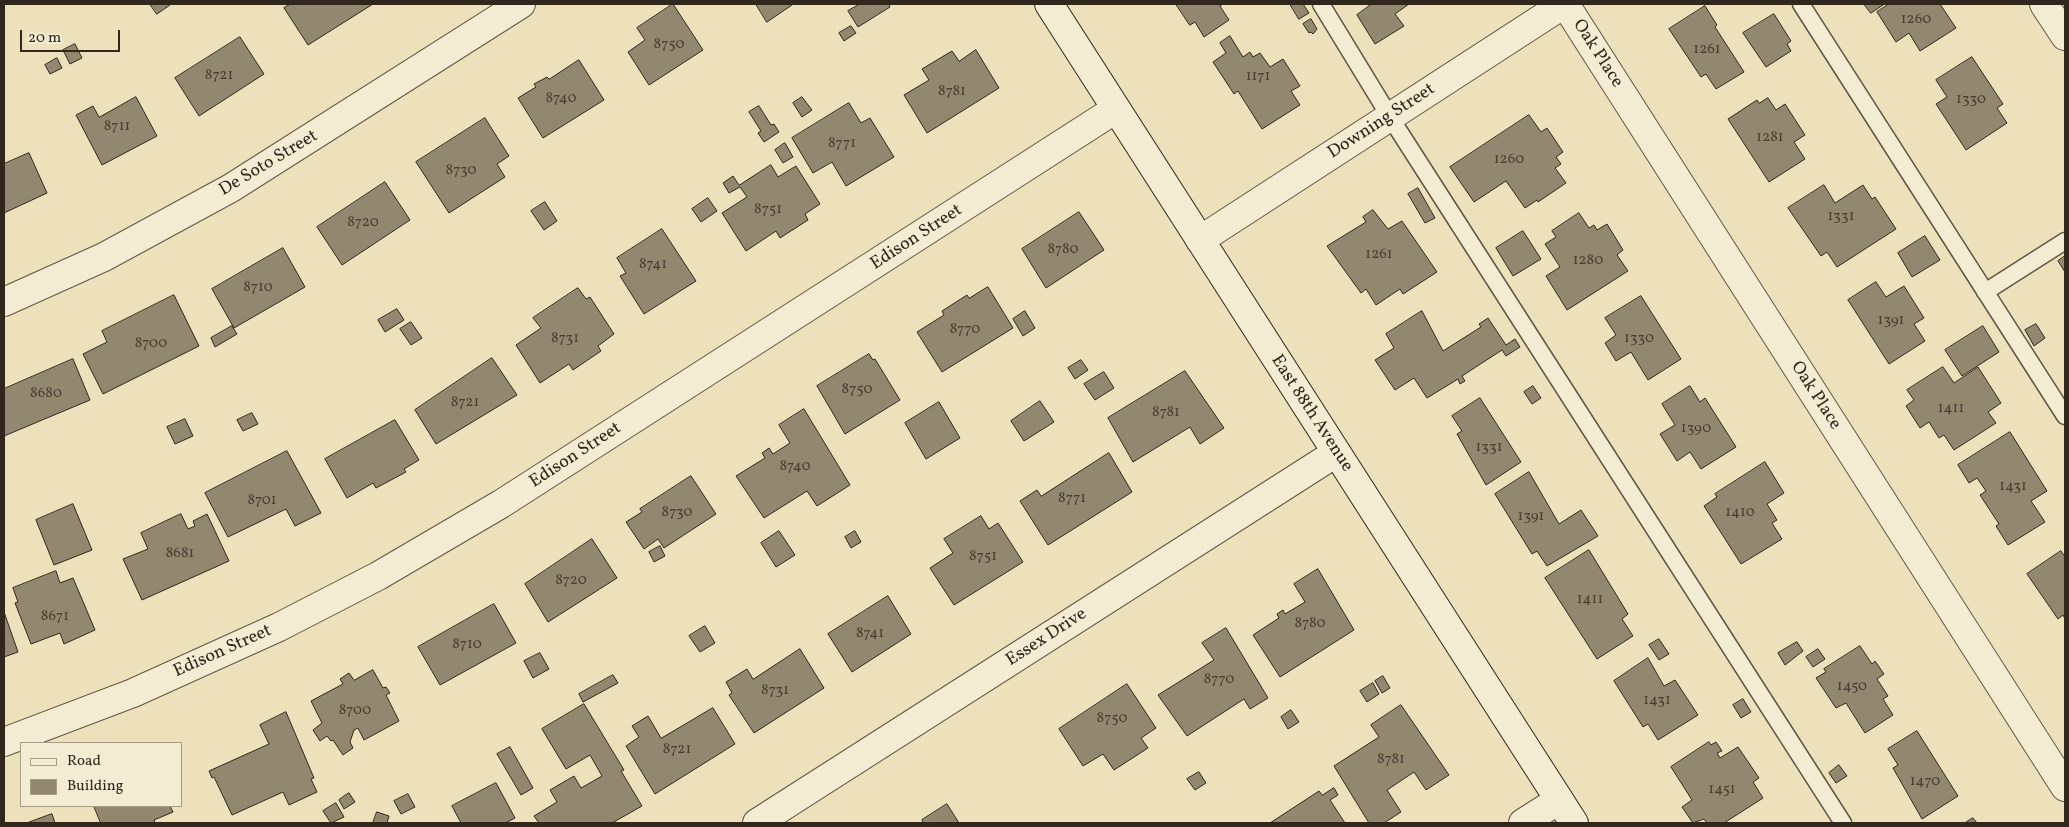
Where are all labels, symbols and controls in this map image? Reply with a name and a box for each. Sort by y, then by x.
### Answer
house number: 1260 [1901,11,1931,29]
street label: Oak Place [1567,16,1627,92]
scale bar [22,20,122,52]
text: 20 m [28,28,61,49]
house number: 8750 [654,36,684,54]
house number: 1261 [1693,41,1721,59]
house number: 8721 [205,67,233,85]
house number: 1171 [1246,68,1270,86]
street label: Downing Street [1324,79,1440,165]
house number: 8781 [938,83,966,101]
house number: 8740 [545,90,577,108]
house number: 1330 [1956,91,1986,109]
house number: 8711 [104,118,130,136]
street label: De Soto Street [216,126,322,202]
house number: 1281 [1756,129,1784,147]
house number: 8771 [828,135,856,153]
house number: 1260 [1494,151,1524,169]
house number: 8730 [446,162,476,180]
street label: Edison Street [867,200,967,276]
house number: 8751 [754,201,782,219]
house number: 1331 [1828,208,1854,226]
house number: 8720 [347,214,379,232]
house number: 8780 [1047,241,1079,259]
house number: 1261 [1365,246,1393,264]
house number: 1280 [1573,252,1603,270]
house number: 8741 [639,256,667,274]
house number: 8710 [243,279,273,297]
house number: 1391 [1878,312,1904,330]
house number: 8770 [950,321,980,339]
house number: 8731 [551,330,579,348]
house number: 1330 [1624,330,1654,348]
house number: 8700 [135,335,167,353]
street label: East 88th Avenue [1265,351,1357,477]
street label: Oak Place [1785,358,1845,434]
house number: 8750 [842,381,872,399]
house number: 8680 [30,385,62,403]
house number: 8721 [451,394,479,412]
house number: 1411 [1938,400,1964,418]
house number: 8781 [1152,404,1180,422]
street label: Edison Street [526,418,626,494]
house number: 1390 [1681,420,1711,438]
house number: 1331 [1476,439,1502,457]
house number: 8740 [779,458,811,476]
house number: 1431 [1999,478,2027,496]
house number: 8771 [1058,490,1086,508]
house number: 8701 [247,492,277,510]
house number: 8730 [662,504,692,522]
house number: 1410 [1725,504,1755,522]
house number: 1391 [1518,508,1544,526]
house number: 8681 [166,545,194,563]
house number: 8751 [969,548,997,566]
house number: 8720 [555,572,587,590]
house number: 1411 [1577,591,1603,609]
street label: Essex Drive [1003,604,1091,672]
house number: 8671 [41,608,69,626]
house number: 8780 [1294,615,1326,633]
street label: Edison Street [171,621,275,683]
house number: 8741 [856,625,884,643]
house number: 8710 [452,636,482,654]
house number: 8770 [1204,671,1234,689]
house number: 1450 [1837,678,1867,696]
house number: 8731 [761,682,789,700]
house number: 1431 [1643,692,1671,710]
house number: 8700 [339,702,371,720]
house number: 8750 [1097,710,1127,728]
house number: 8721 [663,741,691,759]
legend [20,742,182,807]
text: Road [67,751,101,772]
house number: 8781 [1377,751,1405,769]
house number: 1470 [1910,773,1940,791]
text: Building [67,776,123,797]
house number: 1451 [1708,781,1736,799]

